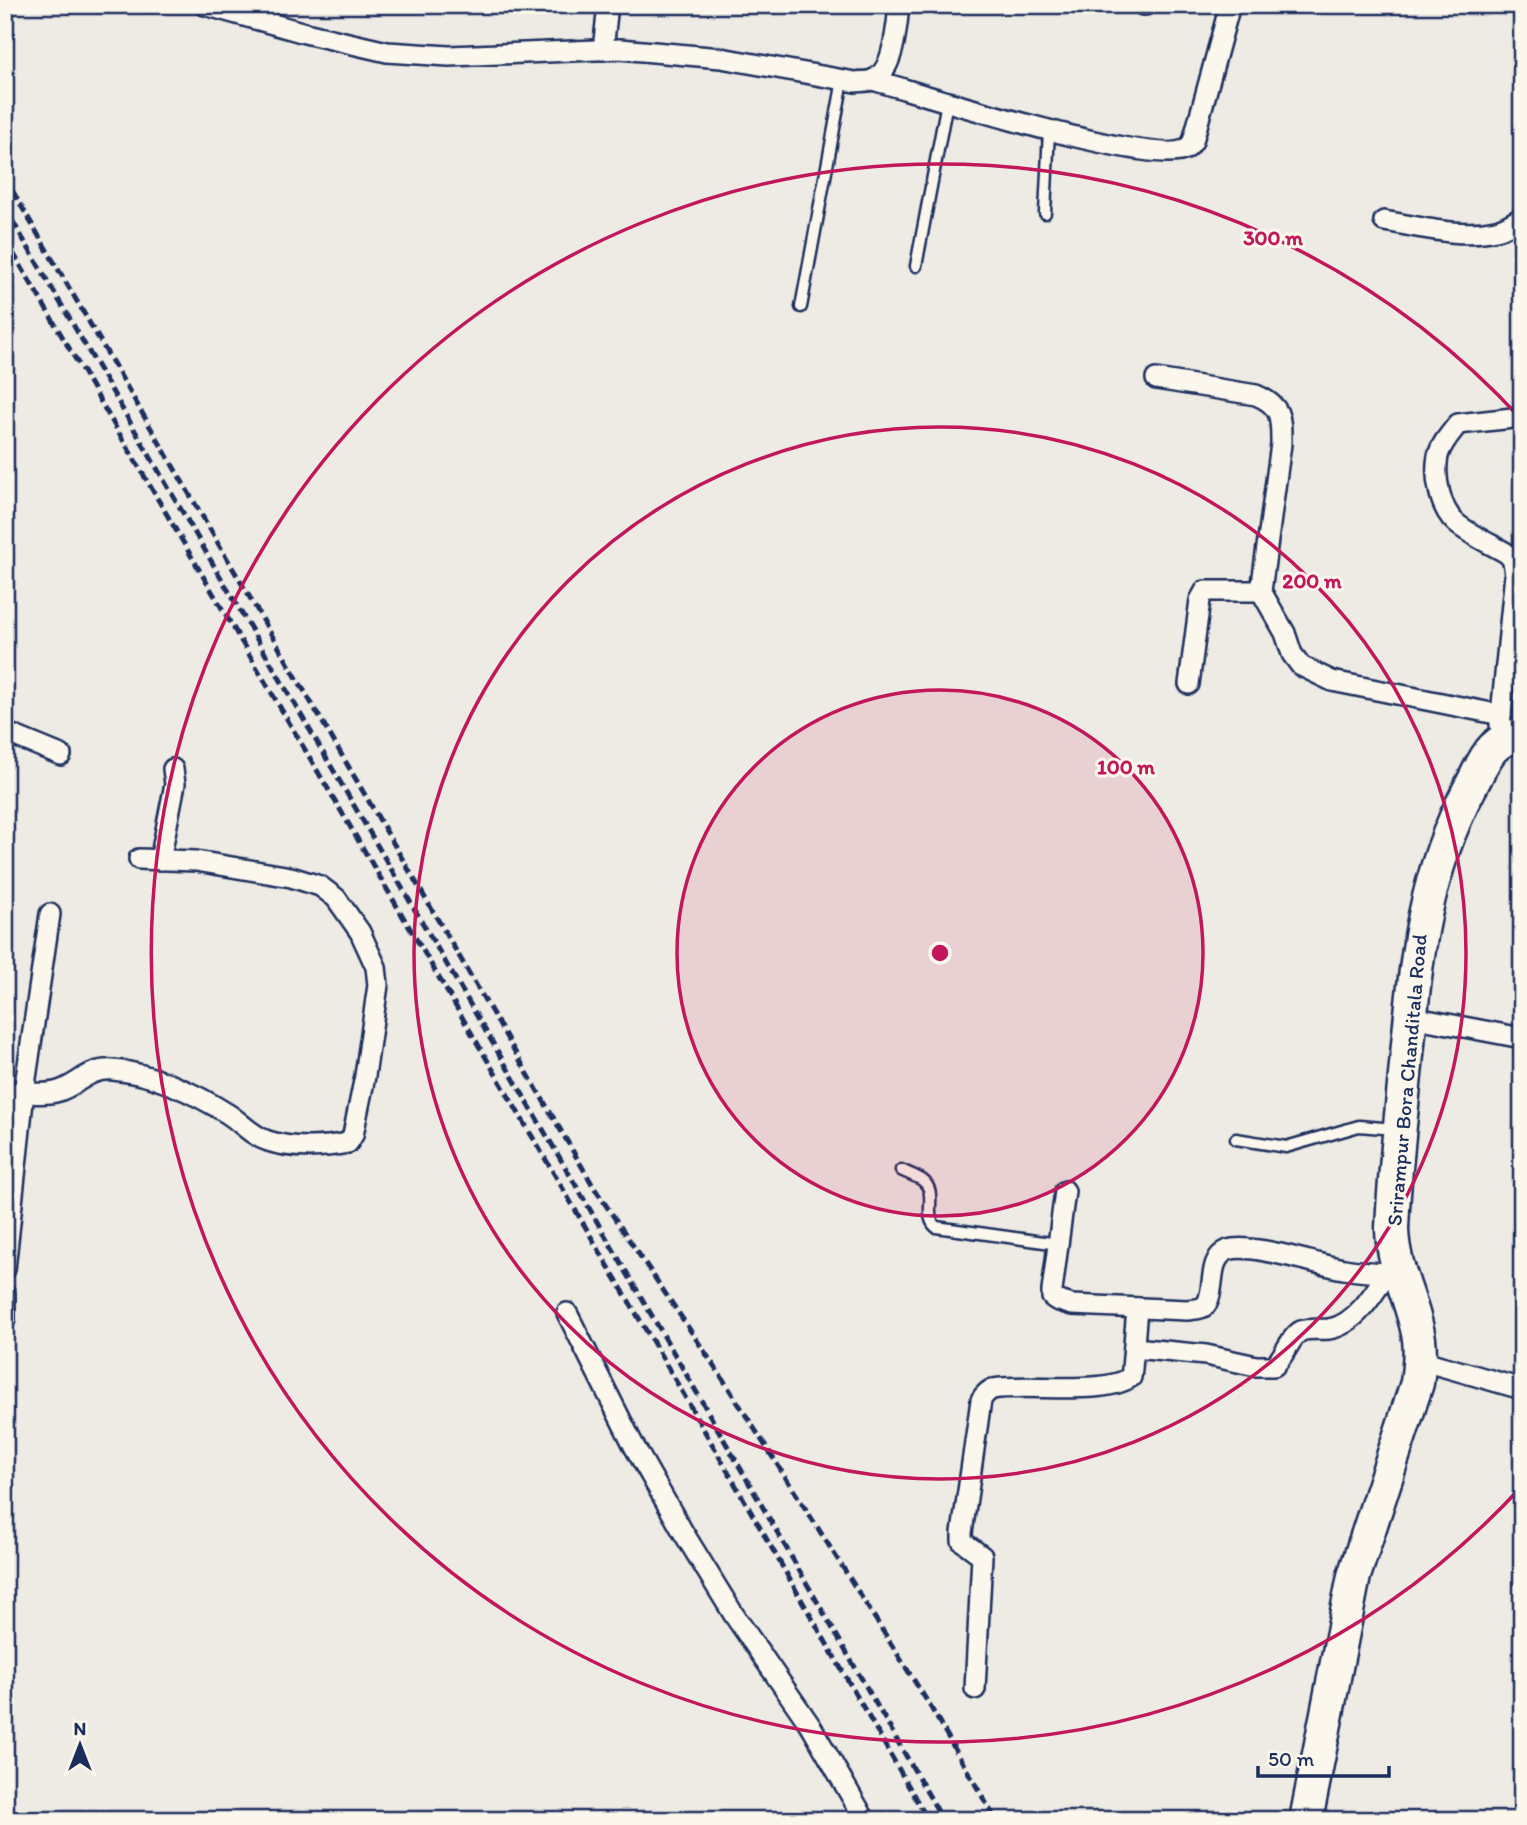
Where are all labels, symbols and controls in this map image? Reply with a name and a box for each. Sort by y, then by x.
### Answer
text: 300 m [1243,225,1303,250]
text: 200 m [1282,568,1342,593]
text: 100 m [1097,754,1155,779]
street label: Srirampur Bora Chanditala Road [1381,932,1432,1227]
centre of rings [928,941,952,965]
north arrow [46,1710,116,1780]
text: N [74,1717,86,1740]
scale bar [1258,1734,1389,1778]
text: 50 m [1268,1746,1315,1771]

